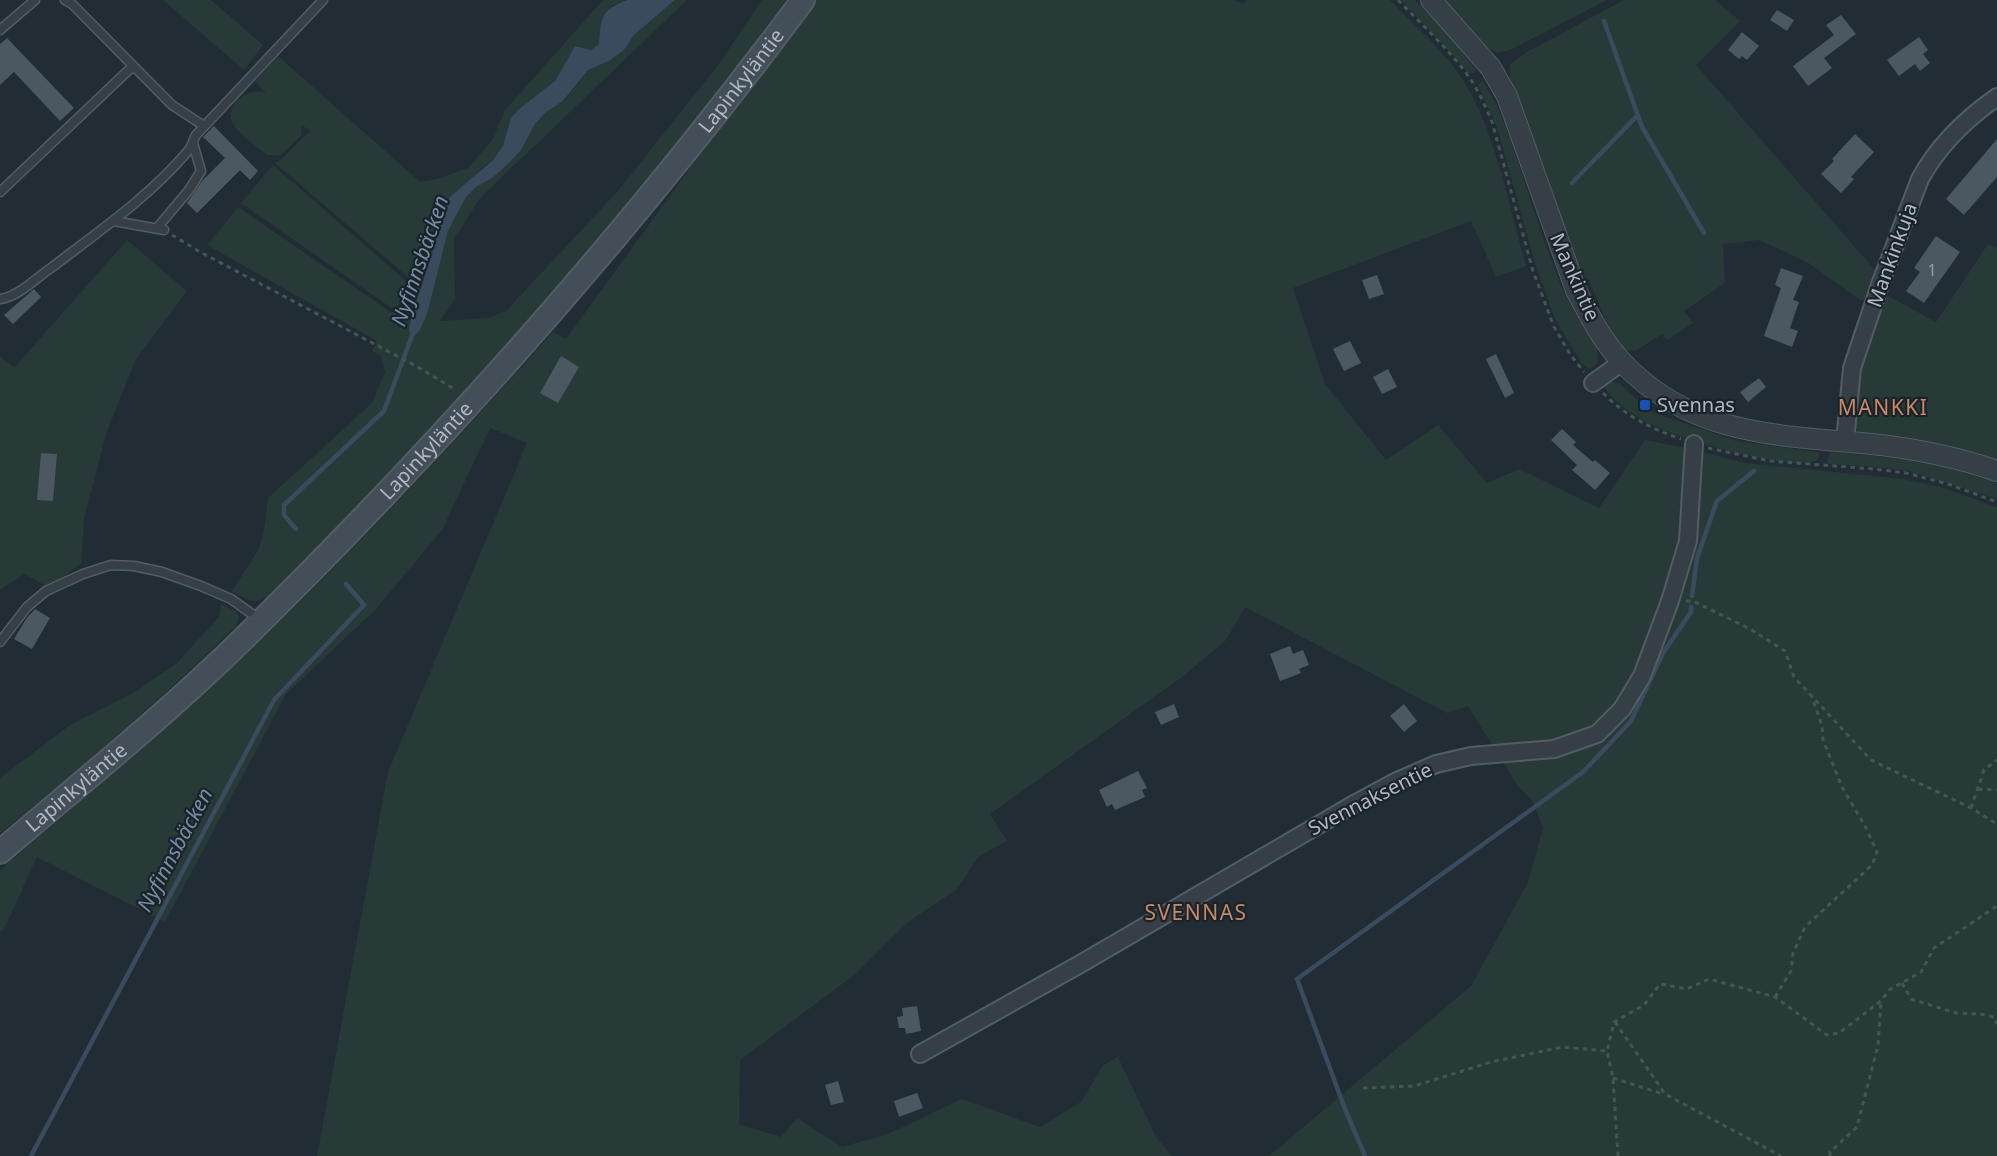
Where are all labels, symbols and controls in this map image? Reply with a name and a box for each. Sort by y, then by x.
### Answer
street label: Lapinkyläntie [692,23,790,138]
water label: Nyfinnsbäcken [384,192,454,330]
street label: Mankinkuja [1860,199,1923,311]
street label: Mankintie [1544,229,1607,325]
house number: 1 [1927,259,1937,281]
place label: Svennas [1657,391,1735,418]
district label: MANKKI [1838,393,1928,421]
street label: Lapinkyläntie [373,395,478,505]
marker: Svennas [1638,398,1652,412]
street label: Lapinkyläntie [20,736,133,838]
street label: Svennaksentie [1303,756,1436,841]
water label: Nyfinnsbäcken [130,783,218,916]
district label: SVENNAS [1144,898,1248,926]

